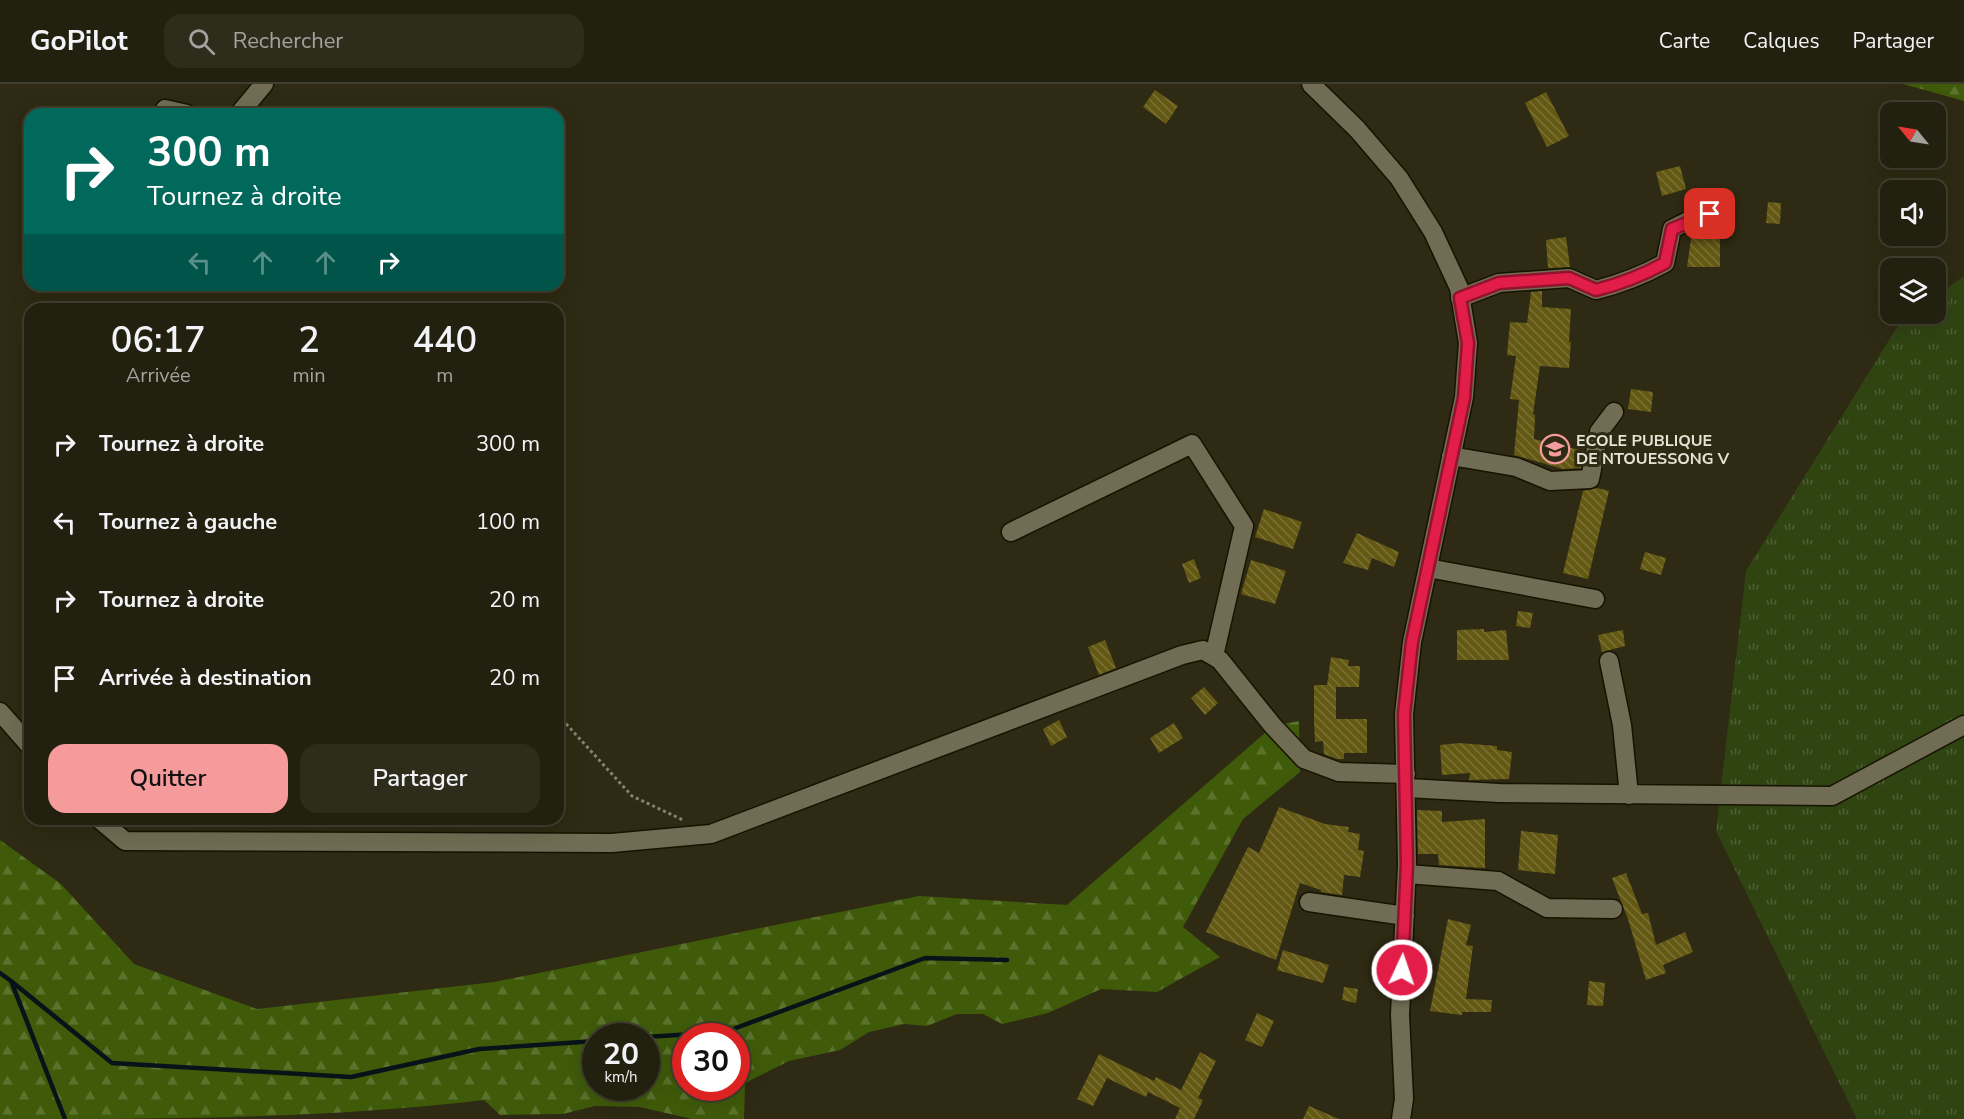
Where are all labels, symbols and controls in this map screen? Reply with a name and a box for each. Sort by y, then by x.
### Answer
search box [164,14,584,68]
text: GoPilot [30,22,128,60]
icon: search [185,25,218,58]
text: Rechercher [233,26,343,56]
text: Carte [1659,27,1710,55]
text: Calques [1743,27,1820,55]
text: Partager [1853,27,1934,55]
north arrow [1880,102,1946,168]
map controls [1880,102,1946,324]
text: 300 m [147,124,271,181]
icon: right [48,132,126,210]
text: Tournez à droite [147,178,342,215]
button: sound [1880,180,1946,246]
pin [1684,188,1735,239]
icon: arrive [1693,197,1726,230]
icon: left [183,246,216,279]
icon: ahead [246,246,279,279]
icon: ahead [309,246,342,279]
icon: right [372,246,405,279]
button: layers [1880,258,1946,324]
text: 06:17 [111,316,206,365]
text: 2 [298,316,320,365]
text: 440 [412,316,477,365]
text: Arrivée [126,362,191,389]
text: min [293,362,326,389]
text: m [436,362,453,389]
icon: right [48,428,81,461]
text: Tournez à droite [99,429,264,459]
text: 300 m [476,429,540,459]
place label: ECOLE PUBLIQUE DE NTOUESSONG V [1576,430,1730,470]
school or university icon: ECOLE PUBLIQUE DE NTOUESSONG V [1539,433,1571,465]
icon: left [48,506,81,539]
text: Tournez à gauche [99,507,277,537]
text: 100 m [476,507,540,537]
icon: right [48,584,81,617]
text: Tournez à droite [99,585,264,615]
text: 20 m [489,585,540,615]
icon: arrive [48,662,81,695]
text: Arrivée à destination [99,663,312,693]
text: 20 m [489,663,540,693]
button: Quitter [48,744,288,813]
button: Partager [300,744,540,813]
position arrow [1370,938,1434,1002]
speed limit sign: 30 [672,1023,750,1101]
text: 20 [603,1034,639,1075]
text: km/h [604,1067,638,1087]

